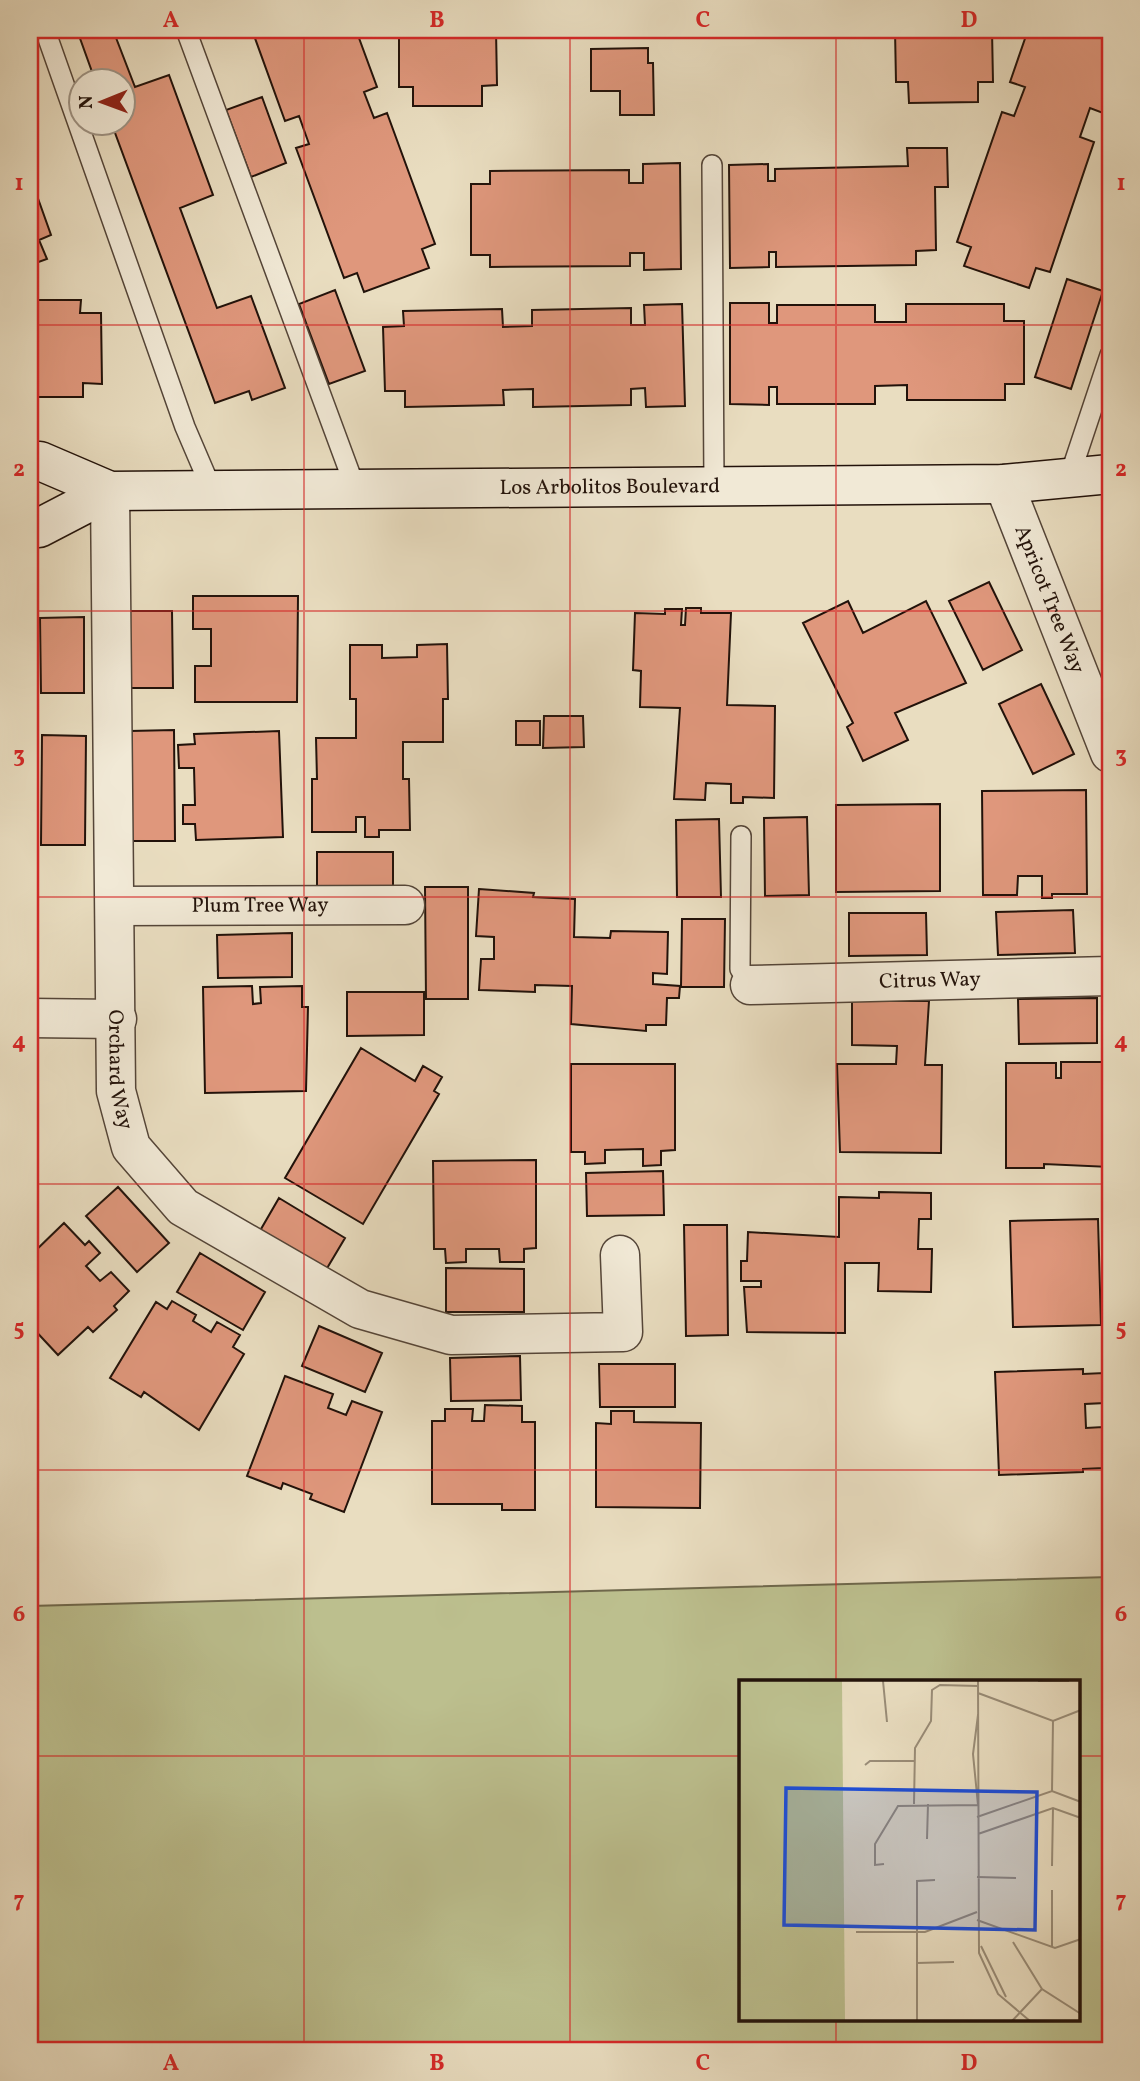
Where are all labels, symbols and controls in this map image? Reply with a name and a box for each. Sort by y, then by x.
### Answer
text: A [163,5,179,37]
text: B [429,5,445,37]
text: C [696,5,710,37]
text: D [961,5,978,37]
north arrow [66,66,136,136]
text: N [74,95,100,109]
text: 1 [14,168,24,200]
text: 1 [1116,168,1126,200]
text: 2 [13,454,25,486]
text: 2 [1115,454,1127,486]
street label: Los Arbolitos Boulevard [499,472,720,502]
street label: Apricot Tree Way [1007,521,1092,678]
text: 3 [13,740,25,772]
text: 3 [1115,740,1127,772]
street label: Plum Tree Way [191,891,329,920]
street label: Citrus Way [879,965,982,996]
street label: Orchard Way [101,1009,140,1134]
text: 4 [12,1026,26,1058]
text: 4 [1114,1026,1128,1058]
text: 5 [13,1313,25,1345]
text: 5 [1115,1313,1127,1345]
text: 6 [13,1599,25,1631]
text: 6 [1115,1599,1127,1631]
inset map [739,1680,1080,2022]
text: 7 [14,1885,25,1917]
text: 7 [1116,1885,1127,1917]
text: A [163,2048,179,2080]
text: B [429,2048,445,2080]
text: C [696,2048,710,2080]
text: D [961,2048,978,2080]

